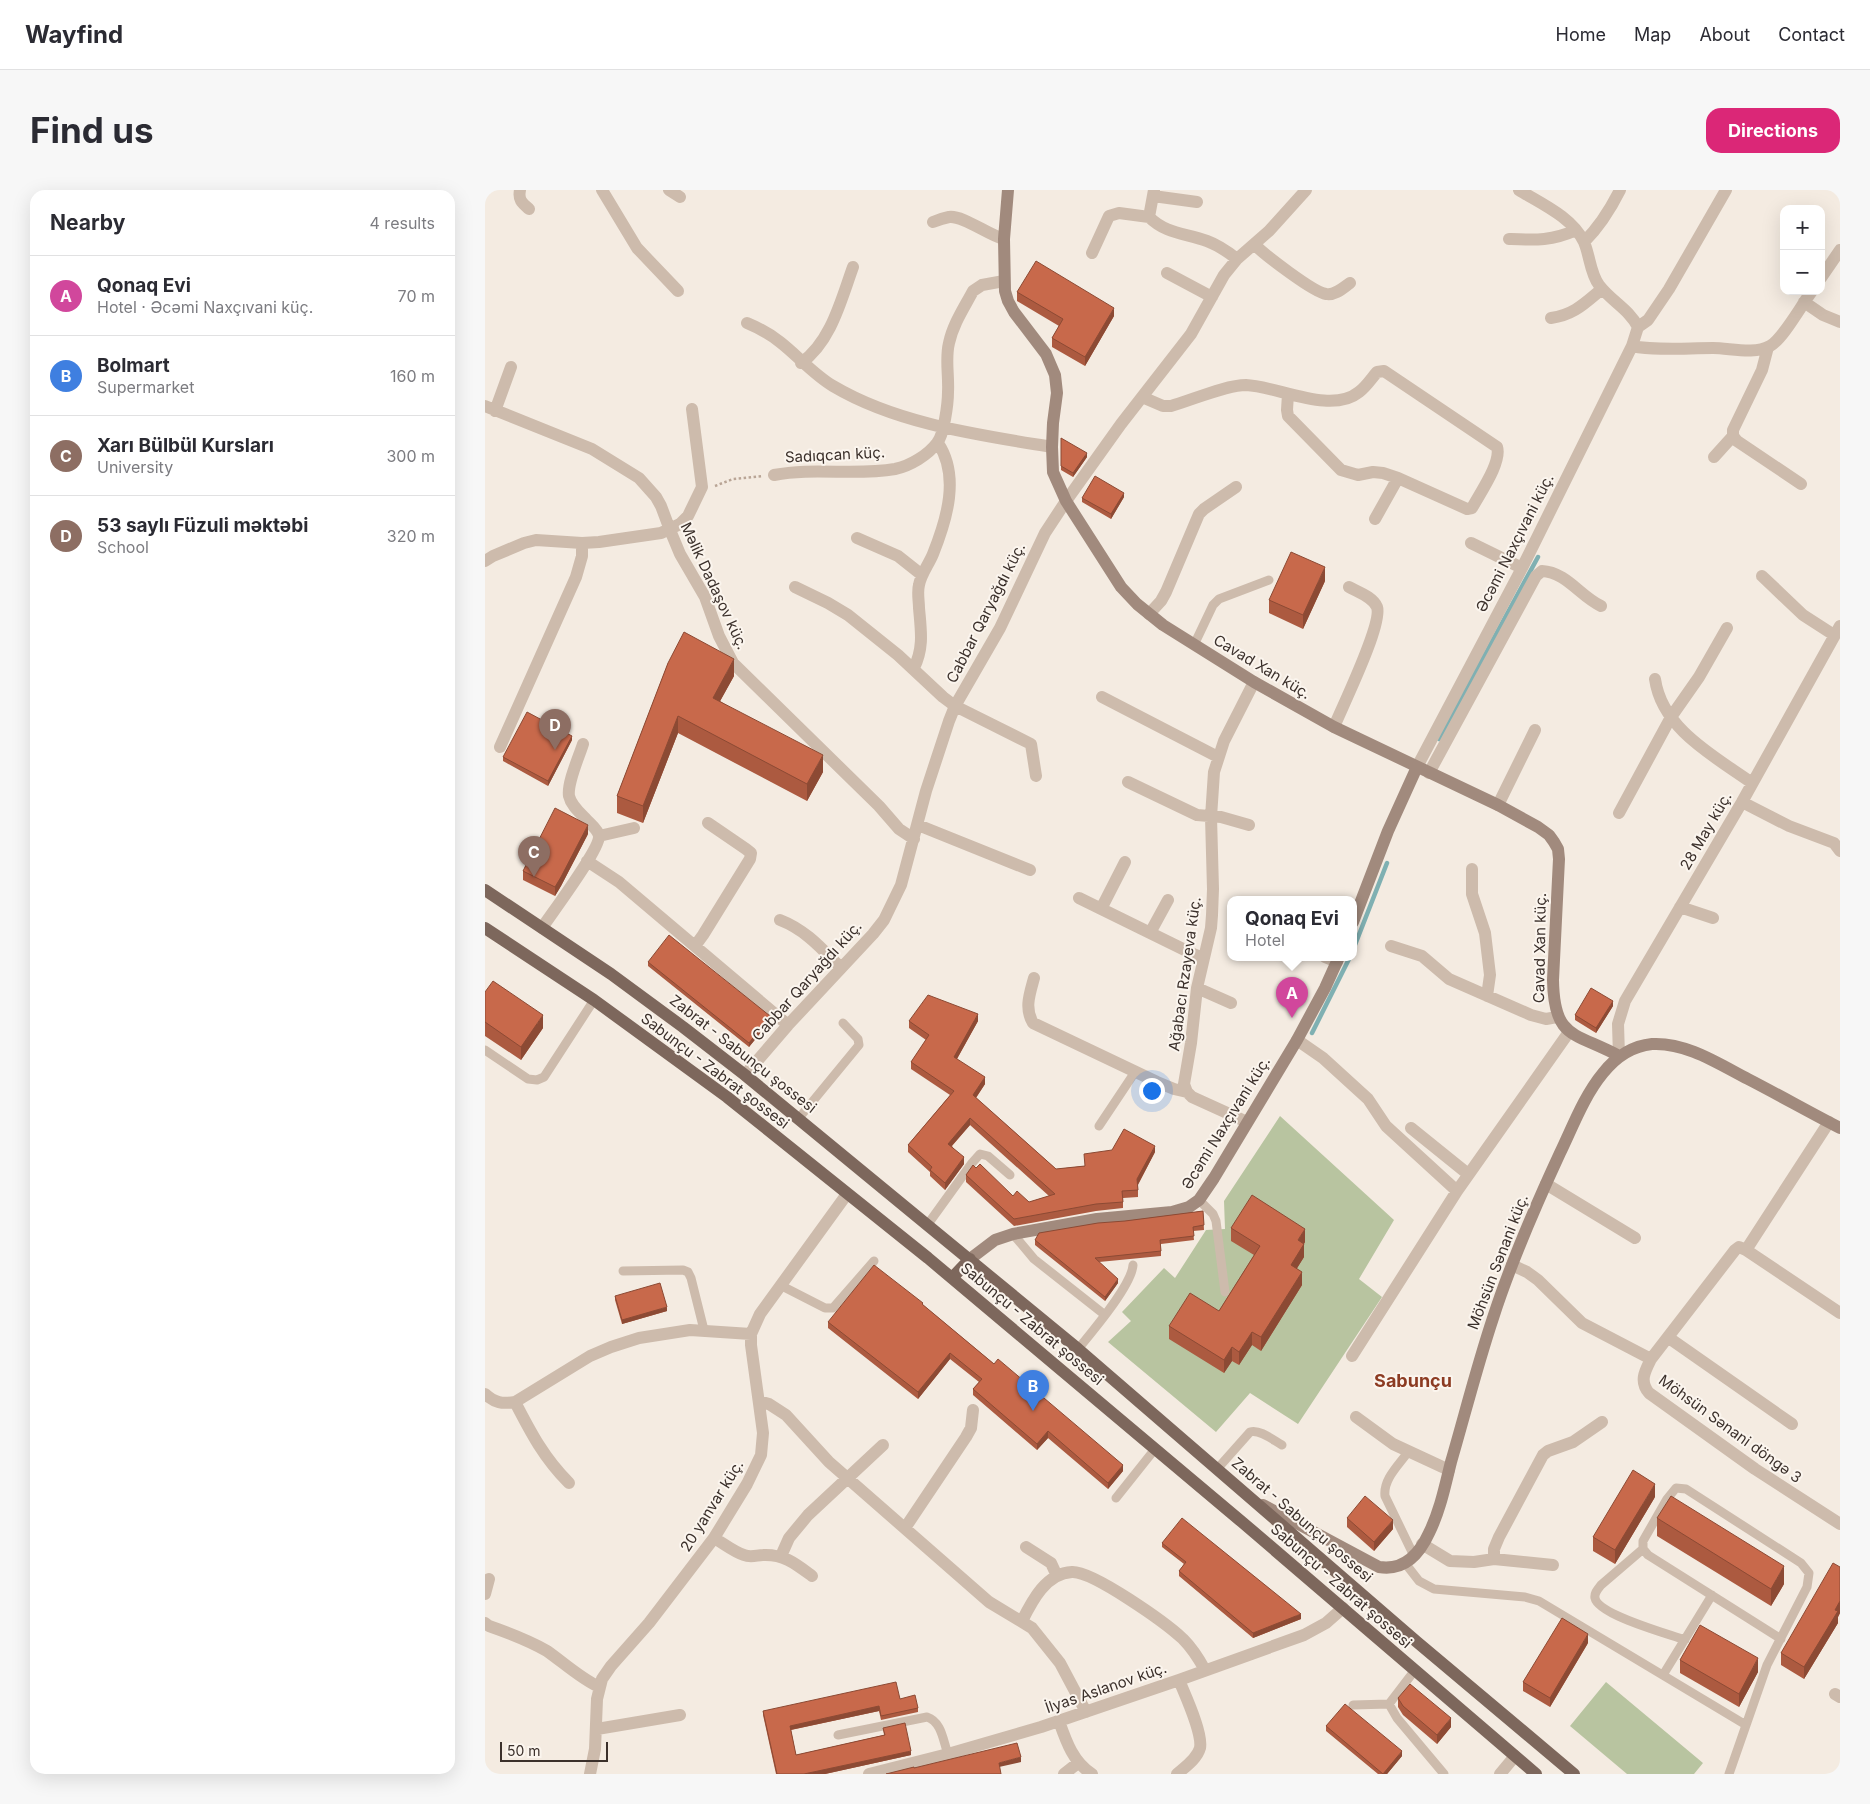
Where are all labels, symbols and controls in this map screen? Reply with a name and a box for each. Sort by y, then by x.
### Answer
text: Wayfind [25,20,123,49]
text: Home [1556,24,1606,45]
text: Map [1634,24,1671,45]
text: About [1699,24,1750,45]
text: Contact [1778,24,1845,45]
button: Directions [1706,108,1840,153]
text: Find us [30,109,154,151]
map controls [1780,205,1825,295]
button: + [1780,205,1825,250]
text: Nearby [50,210,125,235]
text: 4 results [370,213,435,233]
button: − [1780,250,1825,295]
text: Qonaq Evi [97,274,191,297]
text: A [60,286,72,306]
text: 70 m [398,286,435,306]
text: Hotel · Əcəmi Naxçıvani küç. [97,297,313,317]
text: Bolmart [97,354,170,377]
text: B [61,366,71,386]
text: 160 m [390,366,435,386]
text: Supermarket [97,377,194,397]
text: Xarı Bülbül Kursları [97,434,274,457]
street label: Sadıqcan küç. [784,442,886,467]
text: C [60,446,72,466]
text: 300 m [386,446,435,466]
text: University [97,457,173,477]
street label: Əcəmi Naxçıvani küç. [1471,470,1558,615]
text: 53 saylı Füzuli məktəbi [97,514,308,537]
street label: Məlik Dadaşov küç. [677,519,752,652]
text: D [60,526,72,546]
text: 320 m [387,526,435,546]
text: School [97,537,149,557]
street label: Cabbar Qaryağdı küç. [942,539,1029,686]
street label: Cavad Xan küç. [1210,630,1314,703]
pin: D [539,709,571,750]
street label: 28 May küç. [1676,788,1736,873]
pin: C [518,836,550,877]
street label: Cavad Xan küç. [1529,893,1550,1003]
street label: Ağabacı Rzayeva küç. [1164,895,1205,1052]
popup [1227,896,1357,961]
text: Qonaq Evi [1245,907,1339,930]
street label: Cabbar Qaryağdı küç. [748,917,866,1045]
text: Hotel [1245,930,1285,950]
pin: A [1276,977,1308,1018]
street label: Zabrat - Sabunçu şossesi [666,990,820,1117]
street label: Sabunçu - Zabrat şossesi [637,1009,793,1133]
street label: Əcəmi Naxçıvani küç. [1177,1053,1274,1193]
your location [1139,1078,1165,1104]
street label: Möhsün Sənani küç. [1463,1191,1532,1332]
street label: Sabunçu - Zabrat şossesi [957,1258,1108,1389]
pin: B [1017,1370,1049,1411]
district label: Sabunçu [1374,1370,1452,1391]
street label: Möhsün Sənani döngə 3 [1655,1370,1806,1487]
street label: Zabrat - Sabunçu şossesi [1228,1453,1377,1586]
street label: 20 yanvar küç. [676,1456,747,1555]
street label: Sabunçu - Zabrat şossesi [1267,1519,1416,1652]
street label: İlyas Aslanov küç. [1043,1658,1169,1717]
scale bar [500,1739,607,1762]
text: 50 m [507,1742,541,1759]

